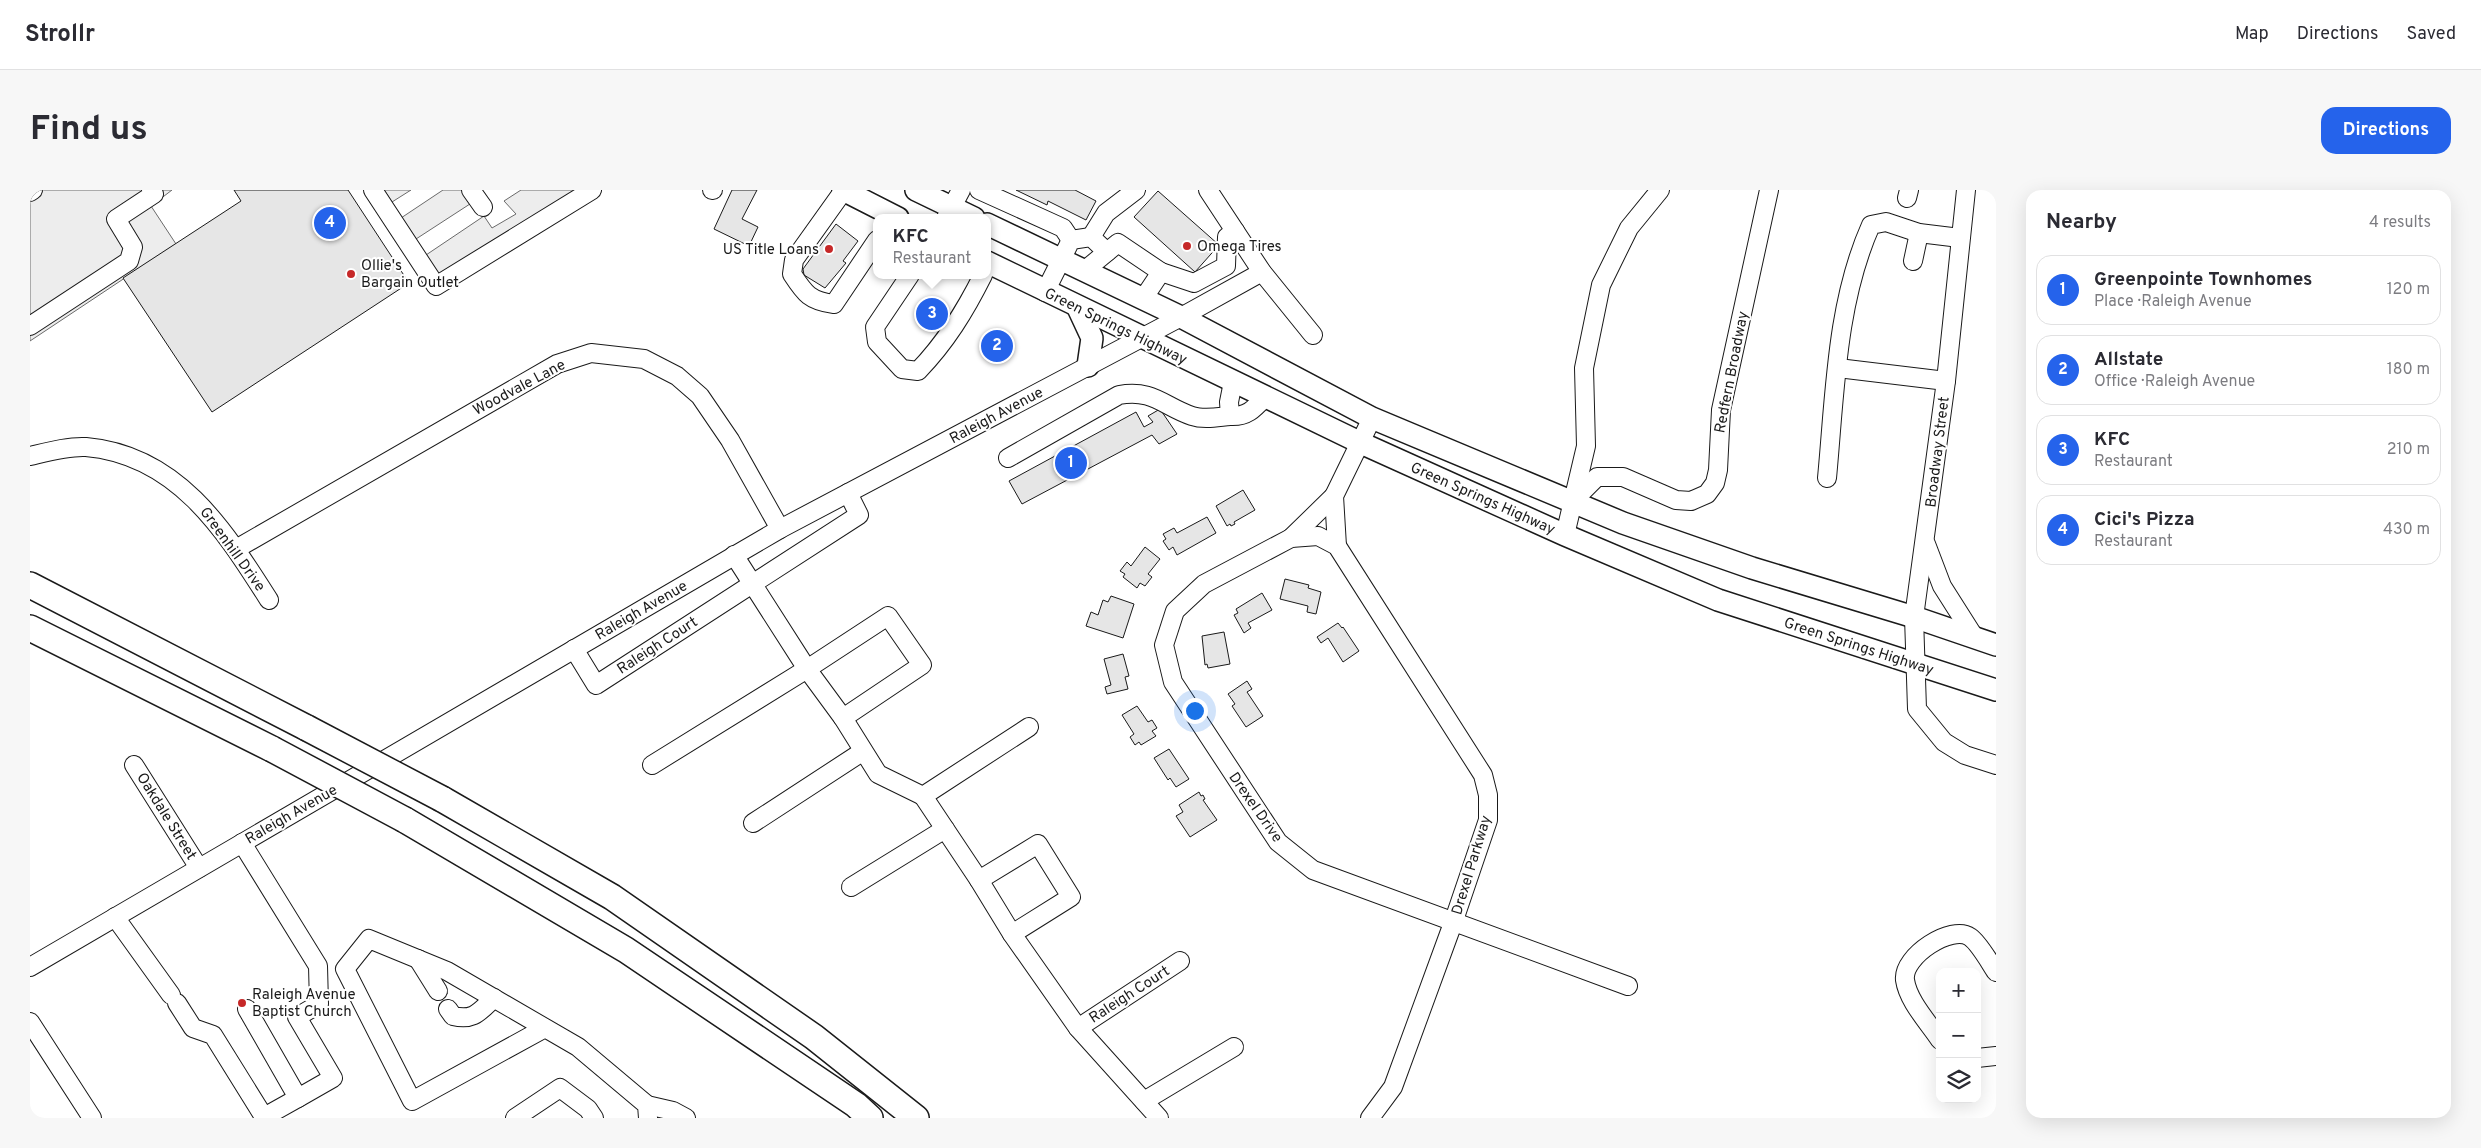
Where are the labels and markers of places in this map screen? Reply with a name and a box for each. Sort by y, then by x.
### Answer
pin: 4 [314,204,346,242]
place label: Omega Tires [1197,238,1282,257]
marker: Omega Tires [1181,240,1193,252]
place label: US Title Loans [723,241,819,260]
marker: US Title Loans [823,243,835,255]
place label: Ollie's Bargain Outlet [361,257,459,293]
marker: Ollie's Bargain Outlet [345,268,357,280]
pin: 3 [916,295,948,333]
pin: 2 [981,327,1013,365]
pin: 1 [1055,444,1087,482]
place label: Raleigh Avenue Baptist Church [252,986,355,1022]
marker: Raleigh Avenue Baptist Church [236,997,248,1009]

